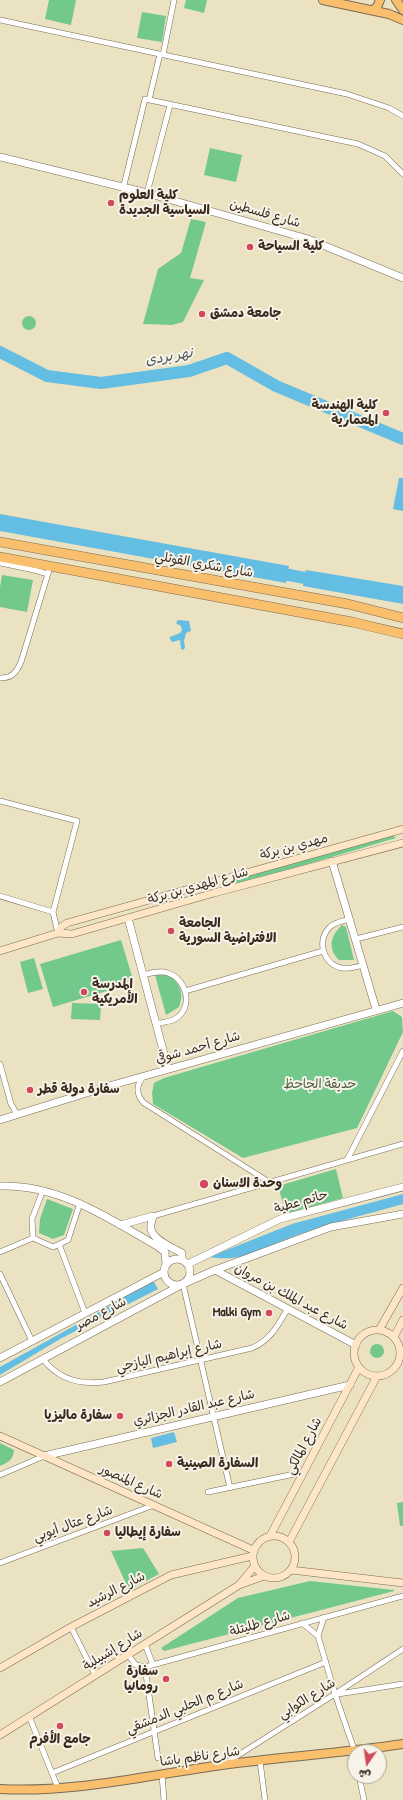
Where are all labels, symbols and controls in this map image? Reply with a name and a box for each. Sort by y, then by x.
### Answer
place label: كلية العلوم السياسية الجديدة [119,188,210,219]
street label: شارع فلسطين [228,196,302,232]
marker: كلية العلوم السياسية الجديدة [106,198,116,208]
place label: كلية السياحة [258,239,324,255]
marker: كلية السياحة [245,242,255,252]
place label: جامعة دمشق [210,306,281,322]
marker: جامعة دمشق [197,309,207,319]
water label: نهر بردى [144,345,194,369]
place label: كلية الهندسة المعمارية [311,398,378,429]
marker: كلية الهندسة المعمارية [381,408,391,418]
street label: شارع شكري القوتلي [154,549,254,581]
street label: مهدي بن بركة [258,830,330,864]
street label: شارع المهدي بن بركة [146,864,250,908]
place label: الجامعة الافتراضية السورية [179,916,276,947]
marker: الجامعة الافتراضية السورية [166,926,176,936]
place label: المدرسة الأمريكية [92,977,138,1008]
marker: المدرسة الأمريكية [79,987,89,997]
street label: شارع أحمد شوقي [154,1028,242,1068]
park label: حديقة الجاحظ [284,1077,356,1093]
place label: سفارة دولة قطر [38,1082,120,1098]
marker: سفارة دولة قطر [25,1085,35,1095]
place label: وحدة الاسنان [213,1176,282,1192]
marker: وحدة الاسنان [198,1178,210,1190]
street label: حاتم عطية [272,1187,330,1217]
street label: شارع عبد الملك بن مروان [232,1261,350,1333]
street label: شارع مصر [73,1294,129,1334]
place label: Malki Gym [213,1305,261,1321]
marker: Malki Gym [264,1308,274,1318]
street label: شارع إبراهيم اليازجي [115,1336,223,1376]
street label: شارع عبد القادر الجزائري [132,1386,256,1430]
place label: سفارة ماليزيا [44,1408,112,1424]
marker: سفارة ماليزيا [115,1411,125,1421]
street label: شارع المالكي [282,1415,326,1477]
place label: السفارة الصينية [177,1456,258,1472]
marker: السفارة الصينية [164,1459,174,1469]
street label: شارع المنصور [97,1461,165,1503]
street label: شارع عتال أيوبي [31,1502,115,1546]
place label: سفارة إيطاليا [115,1525,181,1541]
marker: سفارة إيطاليا [102,1528,112,1538]
street label: شارع الرشيد [84,1569,148,1611]
street label: شارع طليتلة [228,1608,292,1640]
street label: شارع إشبيلية [80,1626,146,1674]
place label: سفارة رومانيا [124,1664,158,1695]
marker: سفارة رومانيا [161,1674,171,1684]
street label: شارع الكوابي [276,1675,338,1723]
street label: شارع م الحلبي الدمشقي [124,1676,246,1738]
marker: جامع الأفرم [55,1721,65,1731]
place label: جامع الأفرم [29,1732,91,1748]
street label: شارع ناظم باشا [159,1744,241,1770]
north arrow [347,1744,387,1784]
text: ش [357,1767,372,1783]

